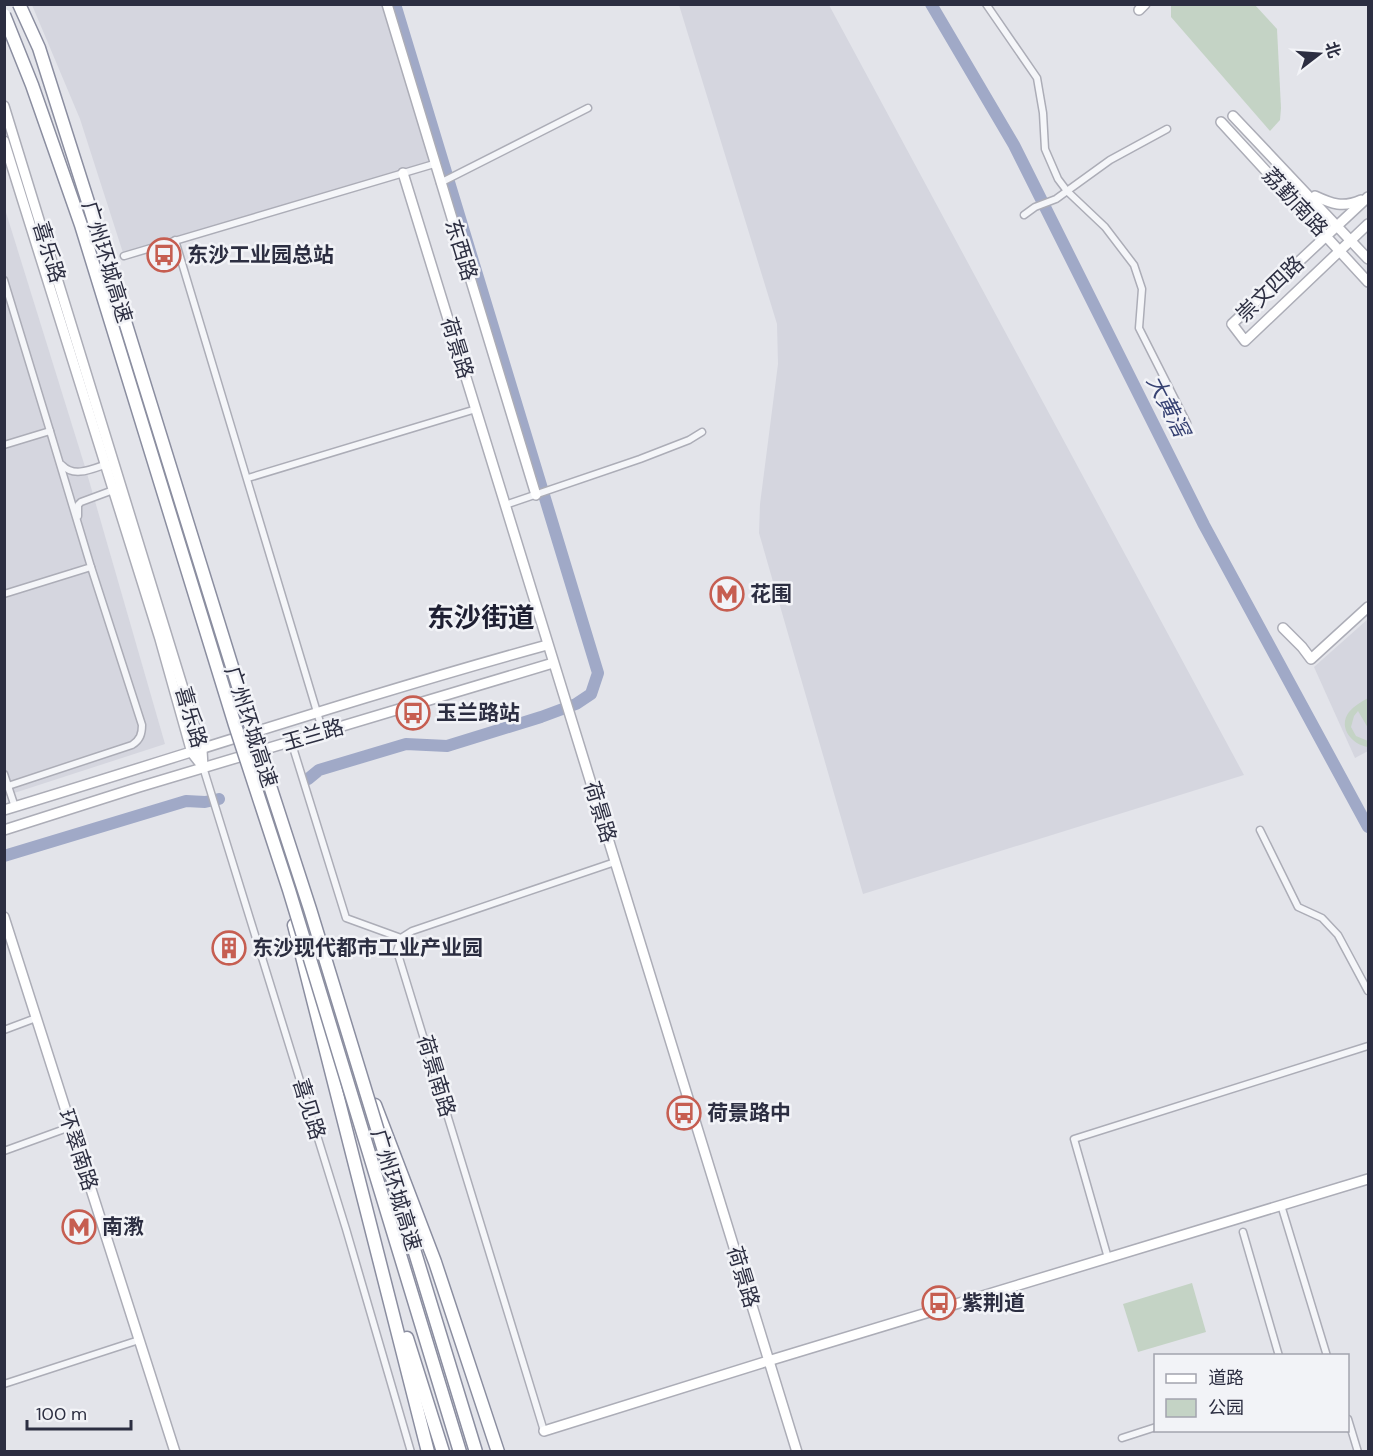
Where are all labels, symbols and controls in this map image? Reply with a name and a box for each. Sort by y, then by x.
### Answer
north arrow [1289,24,1349,84]
text: 北 [1320,39,1345,60]
street label: 荔勤南路 [1256,162,1334,242]
street label: 广州环城高速 [75,198,139,326]
street label: 东西路 [438,216,484,284]
street label: 喜乐路 [26,218,72,286]
bus stop icon: 东沙工业园总站 [146,237,182,273]
place label: 东沙工业园总站 [187,241,334,269]
street label: 崇文四路 [1230,250,1310,328]
street label: 荷景路 [434,314,480,382]
water label: 大黄滘 [1140,370,1197,445]
metro station icon: 花围 [709,576,745,612]
place label: 花围 [750,580,792,608]
district label: 东沙街道 [427,600,535,635]
street label: 广州环城高速 [218,663,284,791]
street label: 喜乐路 [169,683,213,751]
bus stop icon: 玉兰路站 [395,695,431,731]
place label: 玉兰路站 [436,699,520,727]
street label: 玉兰路 [279,713,347,757]
street label: 荷景路 [577,778,623,846]
building icon: 东沙现代都市工业产业园 [211,930,247,966]
place label: 东沙现代都市工业产业园 [252,934,483,962]
street label: 荷景南路 [410,1032,462,1120]
street label: 喜见路 [286,1075,332,1143]
bus stop icon: 荷景路中 [666,1095,702,1131]
place label: 荷景路中 [707,1099,791,1127]
street label: 环翠南路 [52,1106,104,1194]
street label: 广州环城高速 [364,1126,428,1254]
metro station icon: 南漖 [61,1209,97,1245]
place label: 南漖 [102,1213,144,1241]
street label: 荷景路 [720,1243,766,1311]
bus stop icon: 紫荆道 [921,1285,957,1321]
place label: 紫荆道 [962,1289,1025,1317]
legend [1154,1354,1349,1432]
text: 道路 [1208,1366,1244,1390]
scale bar [27,1393,130,1431]
text: 公园 [1208,1396,1244,1420]
text: 100 m [36,1402,87,1426]

